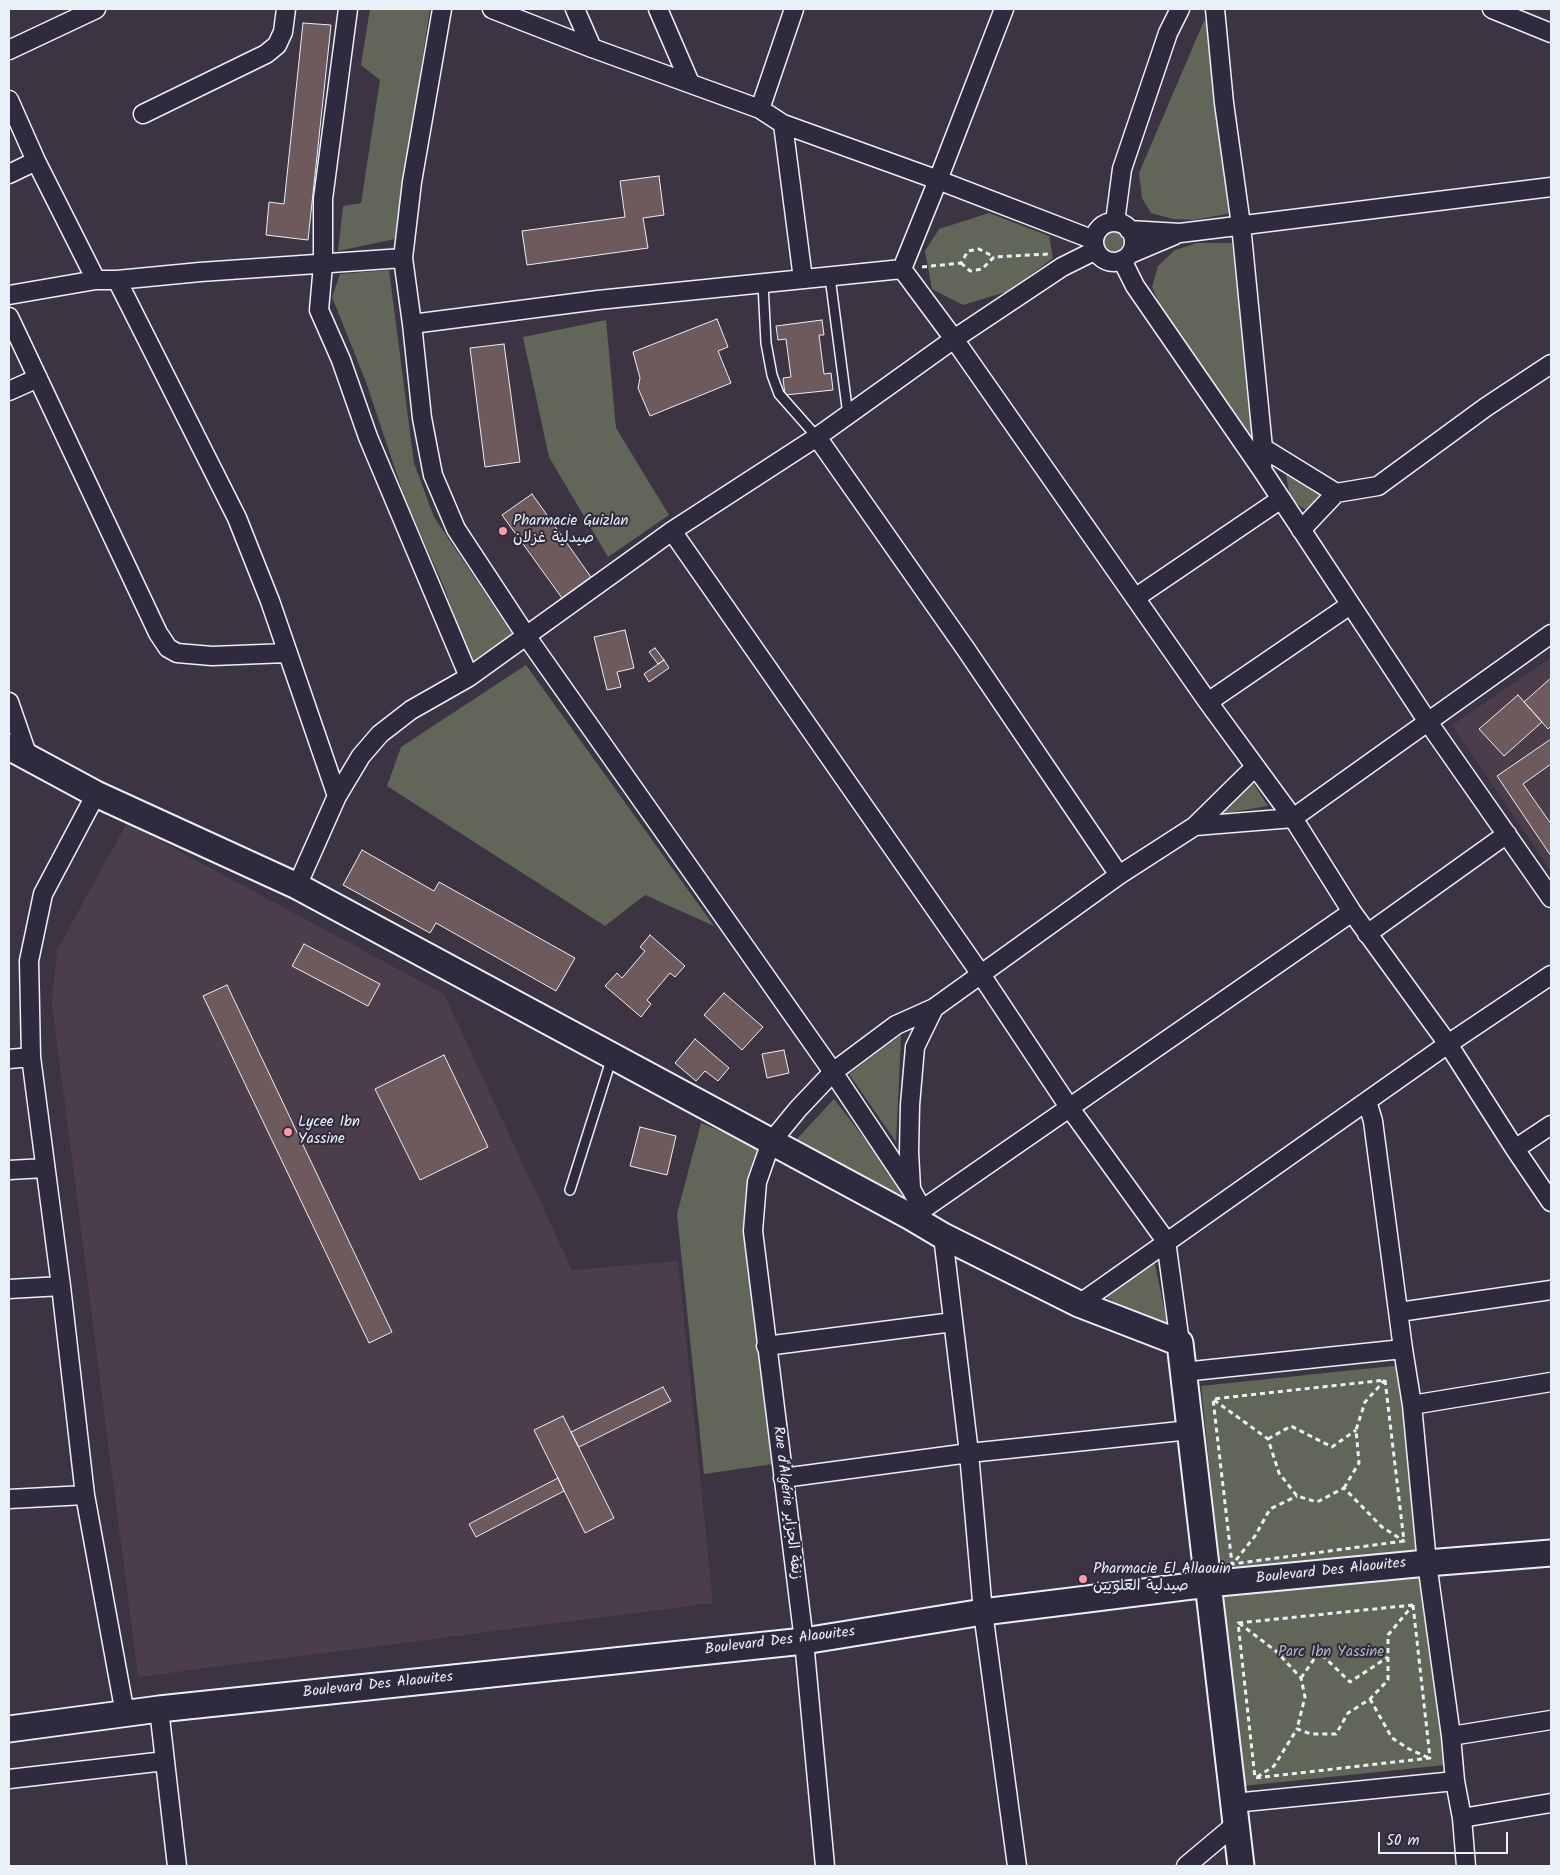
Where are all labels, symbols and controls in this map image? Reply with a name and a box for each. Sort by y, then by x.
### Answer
place label: Pharmacie Guizlan صيدلية غزلان [513,513,628,548]
marker: Pharmacie Guizlan صيدلية غزلان [497,525,509,537]
place label: Lycee Ibn Yassine [298,1114,360,1149]
marker: Lycee Ibn Yassine [282,1126,294,1138]
street label: Rue d'Algérie زنقة الجزاير [768,1425,804,1581]
street label: Boulevard Des Alaouites [1255,1555,1407,1589]
place label: Pharmacie El Allaouin صيدلية العلويين [1093,1561,1231,1596]
marker: Pharmacie El Allaouin صيدلية العلويين [1077,1573,1089,1585]
street label: Boulevard Des Alaouites [704,1624,856,1660]
park label: Parc Ibn Yassine [1278,1644,1384,1662]
street label: Boulevard Des Alaouites [302,1669,454,1703]
scale bar [1380,1822,1510,1854]
text: 50 m [1386,1829,1420,1853]

